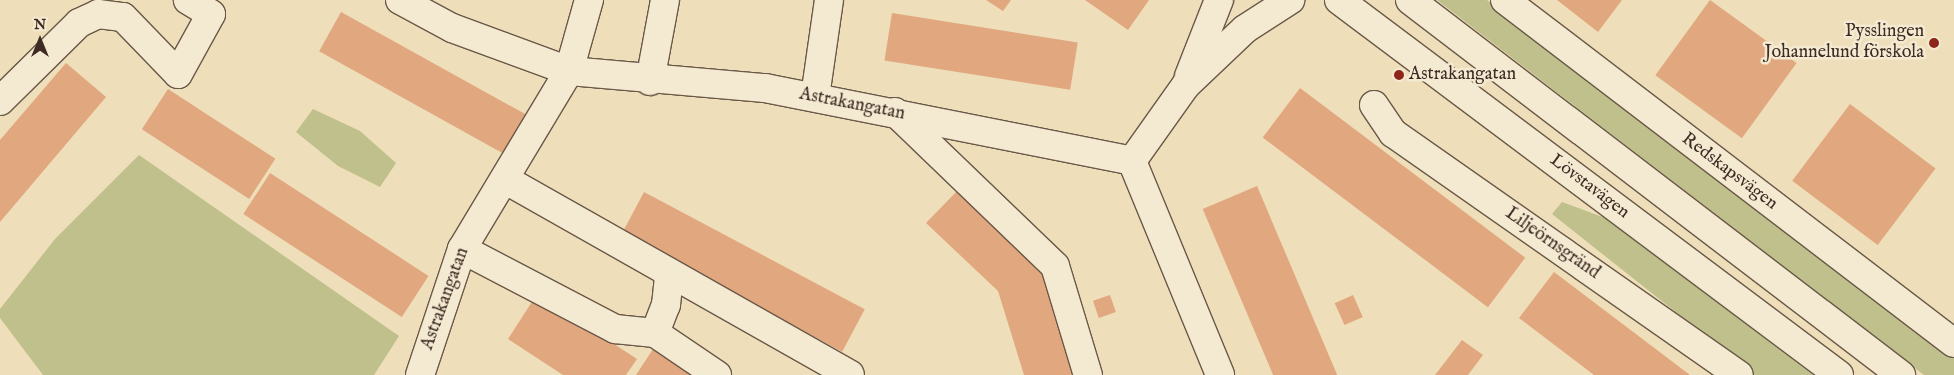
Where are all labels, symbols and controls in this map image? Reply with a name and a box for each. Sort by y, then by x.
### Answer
north arrow [15,15,65,65]
text: N [34,16,46,34]
place label: Pysslingen Johannelund förskola [1765,22,1924,64]
marker: Pysslingen Johannelund förskola [1928,37,1940,49]
place label: Astrakangatan [1409,64,1516,86]
marker: Astrakangatan [1393,69,1405,81]
street label: Astrakangatan [797,84,907,126]
street label: Redskapsvägen [1677,129,1781,215]
street label: Lövstavägen [1545,150,1633,224]
street label: Liljeörnsgränd [1501,203,1603,285]
street label: Astrakangatan [418,245,474,353]

